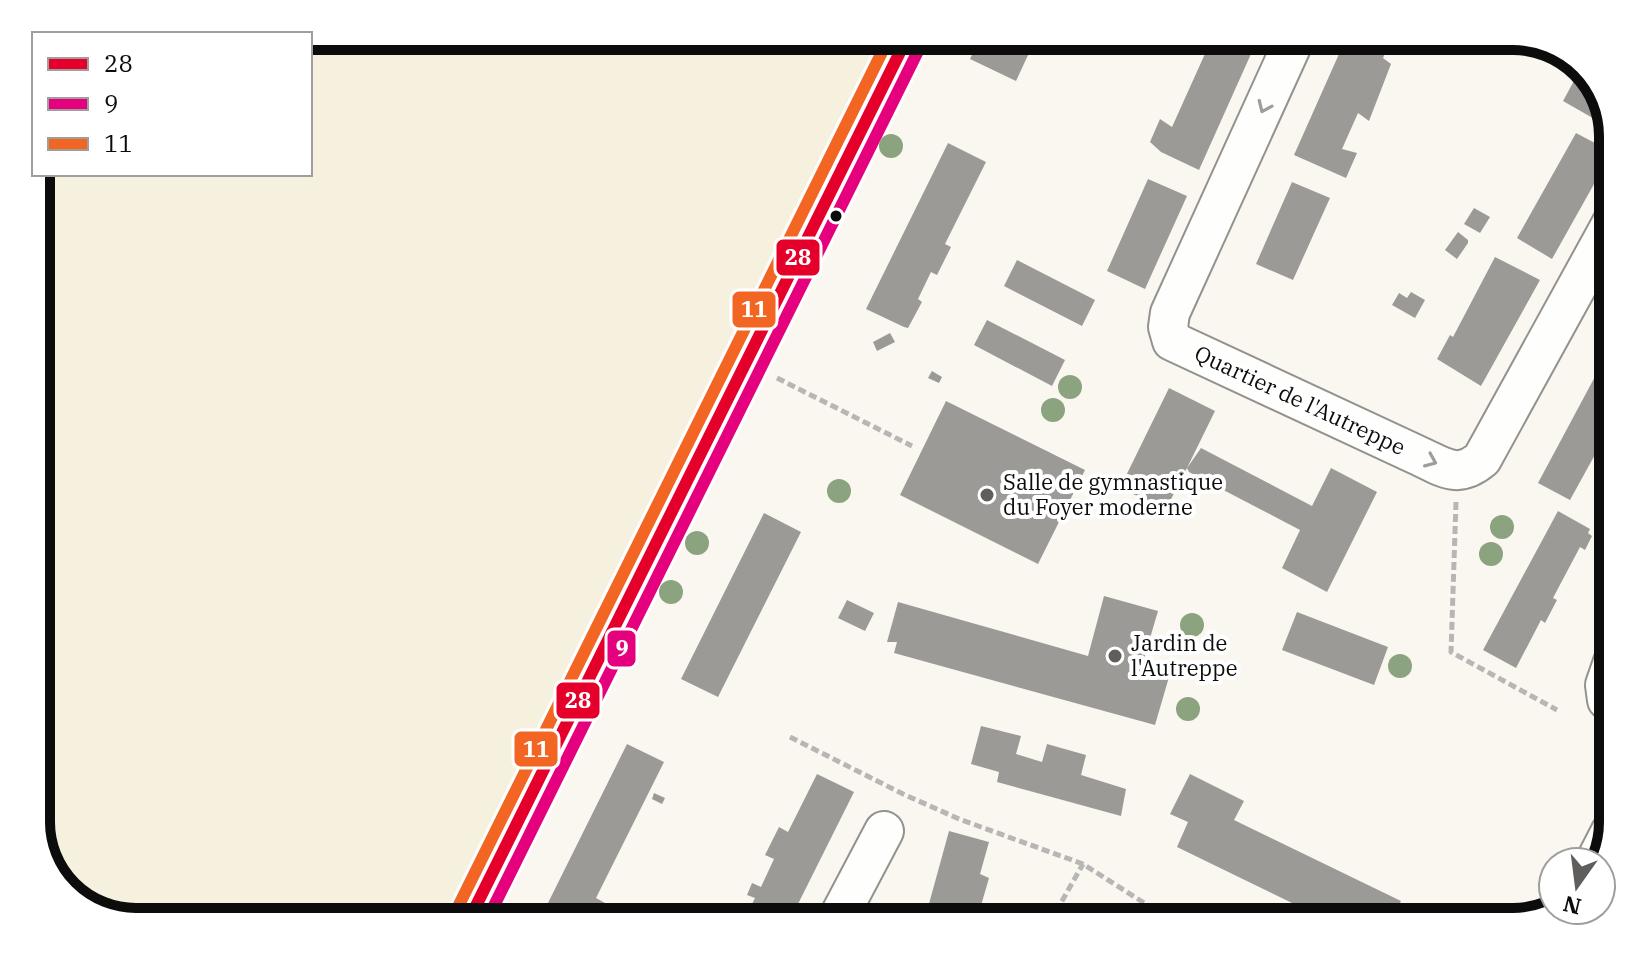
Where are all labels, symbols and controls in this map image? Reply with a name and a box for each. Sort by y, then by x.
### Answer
legend [32,32,312,176]
text: 28 [104,47,133,79]
text: 9 [104,87,118,119]
one-way arrow [1257,99,1273,113]
text: 11 [104,127,133,159]
unlabelled marker [828,208,844,224]
line badge: 28 [775,238,821,277]
text: 28 [785,242,811,271]
line badge: 11 [731,290,777,329]
text: 11 [741,294,767,323]
street label: Quartier de l'Autreppe [1190,338,1410,461]
one-way arrow [1423,452,1437,468]
place label: Salle de gymnastique du Foyer moderne [1003,467,1223,521]
marker: Salle de gymnastique du Foyer moderne [978,486,996,504]
place label: Jardin de l'Autreppe [1131,628,1237,682]
line badge: 9 [606,629,637,668]
text: 9 [615,633,629,662]
marker: Jardin de l'Autreppe [1106,647,1124,665]
line badge: 28 [555,681,601,720]
text: 28 [565,685,591,714]
line badge: 11 [513,730,559,768]
text: 11 [523,734,549,763]
north arrow [1537,846,1617,926]
text: N [1560,890,1584,922]

